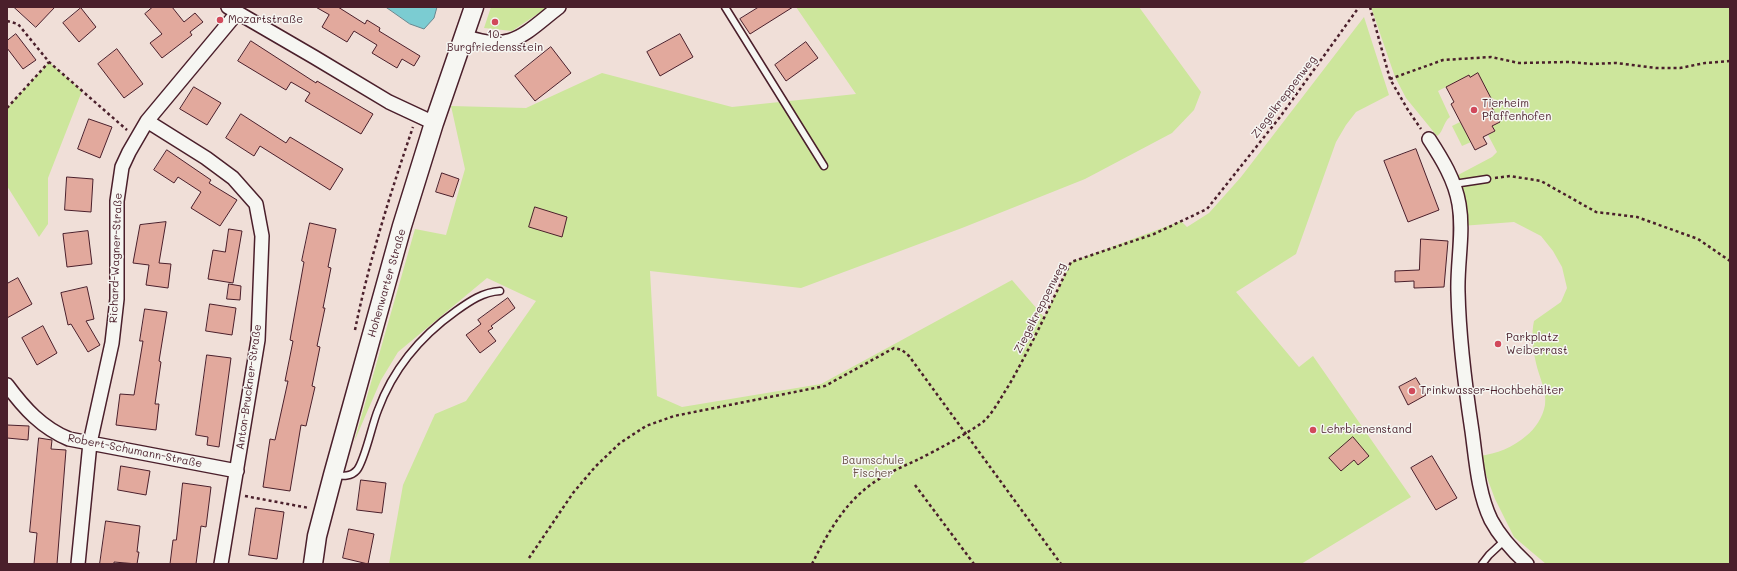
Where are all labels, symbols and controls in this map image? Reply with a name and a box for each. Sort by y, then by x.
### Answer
place label: Mozartstraße [228,13,303,27]
marker: Mozartstraße [215,15,225,25]
marker: 10. Burgfriedensstein [490,17,500,27]
place label: 10. Burgfriedensstein [447,28,543,54]
street label: Ziegelkreppenweg [1249,53,1319,141]
place label: Tierheim Pfaffenhofen [1482,97,1551,123]
marker: Tierheim Pfaffenhofen [1469,105,1479,115]
street label: Richard-Wagner-Straße [107,193,125,323]
street label: Hohenwarter Straße [365,227,409,339]
street label: Ziegelkreppenweg [1011,260,1069,356]
street label: Anton-Bruckner-Straße [234,323,264,451]
place label: Parkplatz Weiberrast [1506,331,1568,357]
marker: Parkplatz Weiberrast [1493,339,1503,349]
place label: Trinkwasser-Hochbehälter [1420,384,1564,398]
marker: Trinkwasser-Hochbehälter [1407,386,1417,396]
place label: Lehrbienenstand [1321,423,1412,437]
marker: Lehrbienenstand [1308,425,1318,435]
street label: Robert-Schumann-Straße [67,431,203,471]
park label: Baumschule Fischer [842,454,904,480]

